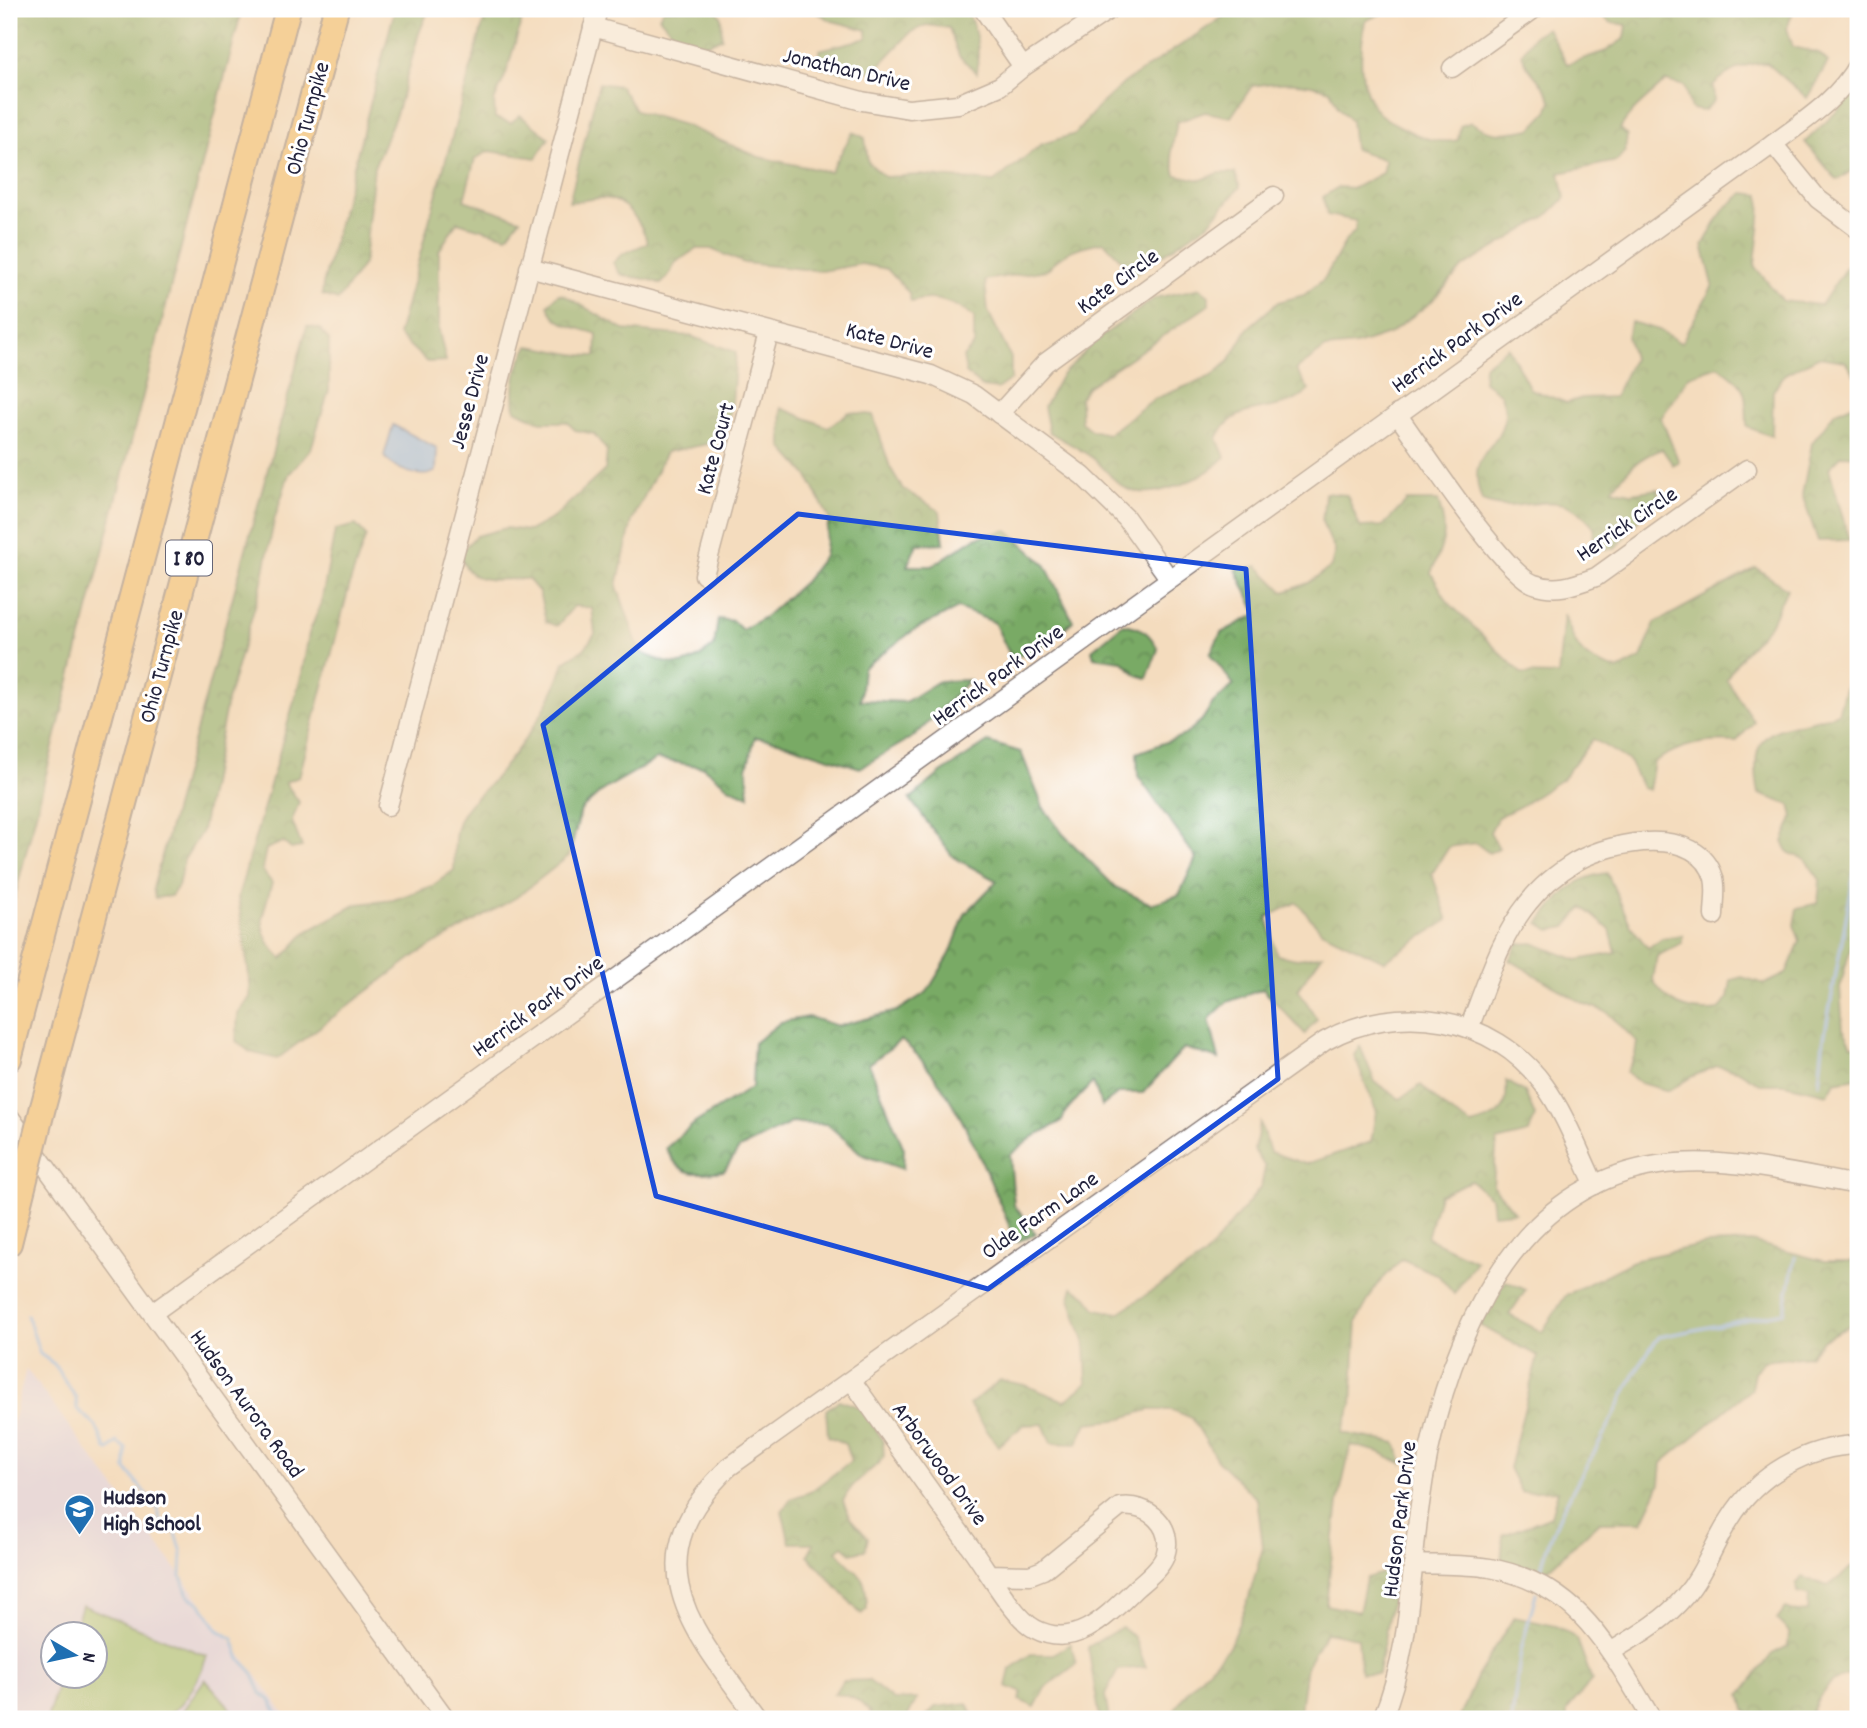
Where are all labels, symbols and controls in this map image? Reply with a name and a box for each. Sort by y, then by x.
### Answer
street label: Jonathan Drive [779,41,913,102]
street label: Ohio Turnpike [278,59,340,179]
street label: Kate Circle [1071,242,1167,324]
street label: Herrick Park Drive [1385,285,1531,403]
street label: Kate Drive [842,315,937,370]
street label: Jesse Drive [443,351,500,453]
street label: Kate Court [689,399,745,498]
street label: Herrick Circle [1571,480,1685,572]
road number: I 80 [166,540,212,576]
street label: Ohio Turnpike [132,607,194,727]
street label: Herrick Park Drive [926,618,1072,736]
street label: Herrick Park Drive [466,949,612,1067]
street label: Olde Farm Lane [976,1164,1106,1270]
street label: Hudson Aurora Road [180,1324,311,1486]
street label: Arborwood Drive [882,1397,994,1534]
street label: Hudson Park Drive [1376,1439,1427,1599]
place label: Hudson High School [103,1483,201,1542]
school or university icon: Hudson High School [63,1492,97,1536]
north arrow [38,1620,108,1690]
text: N [73,1650,101,1664]

